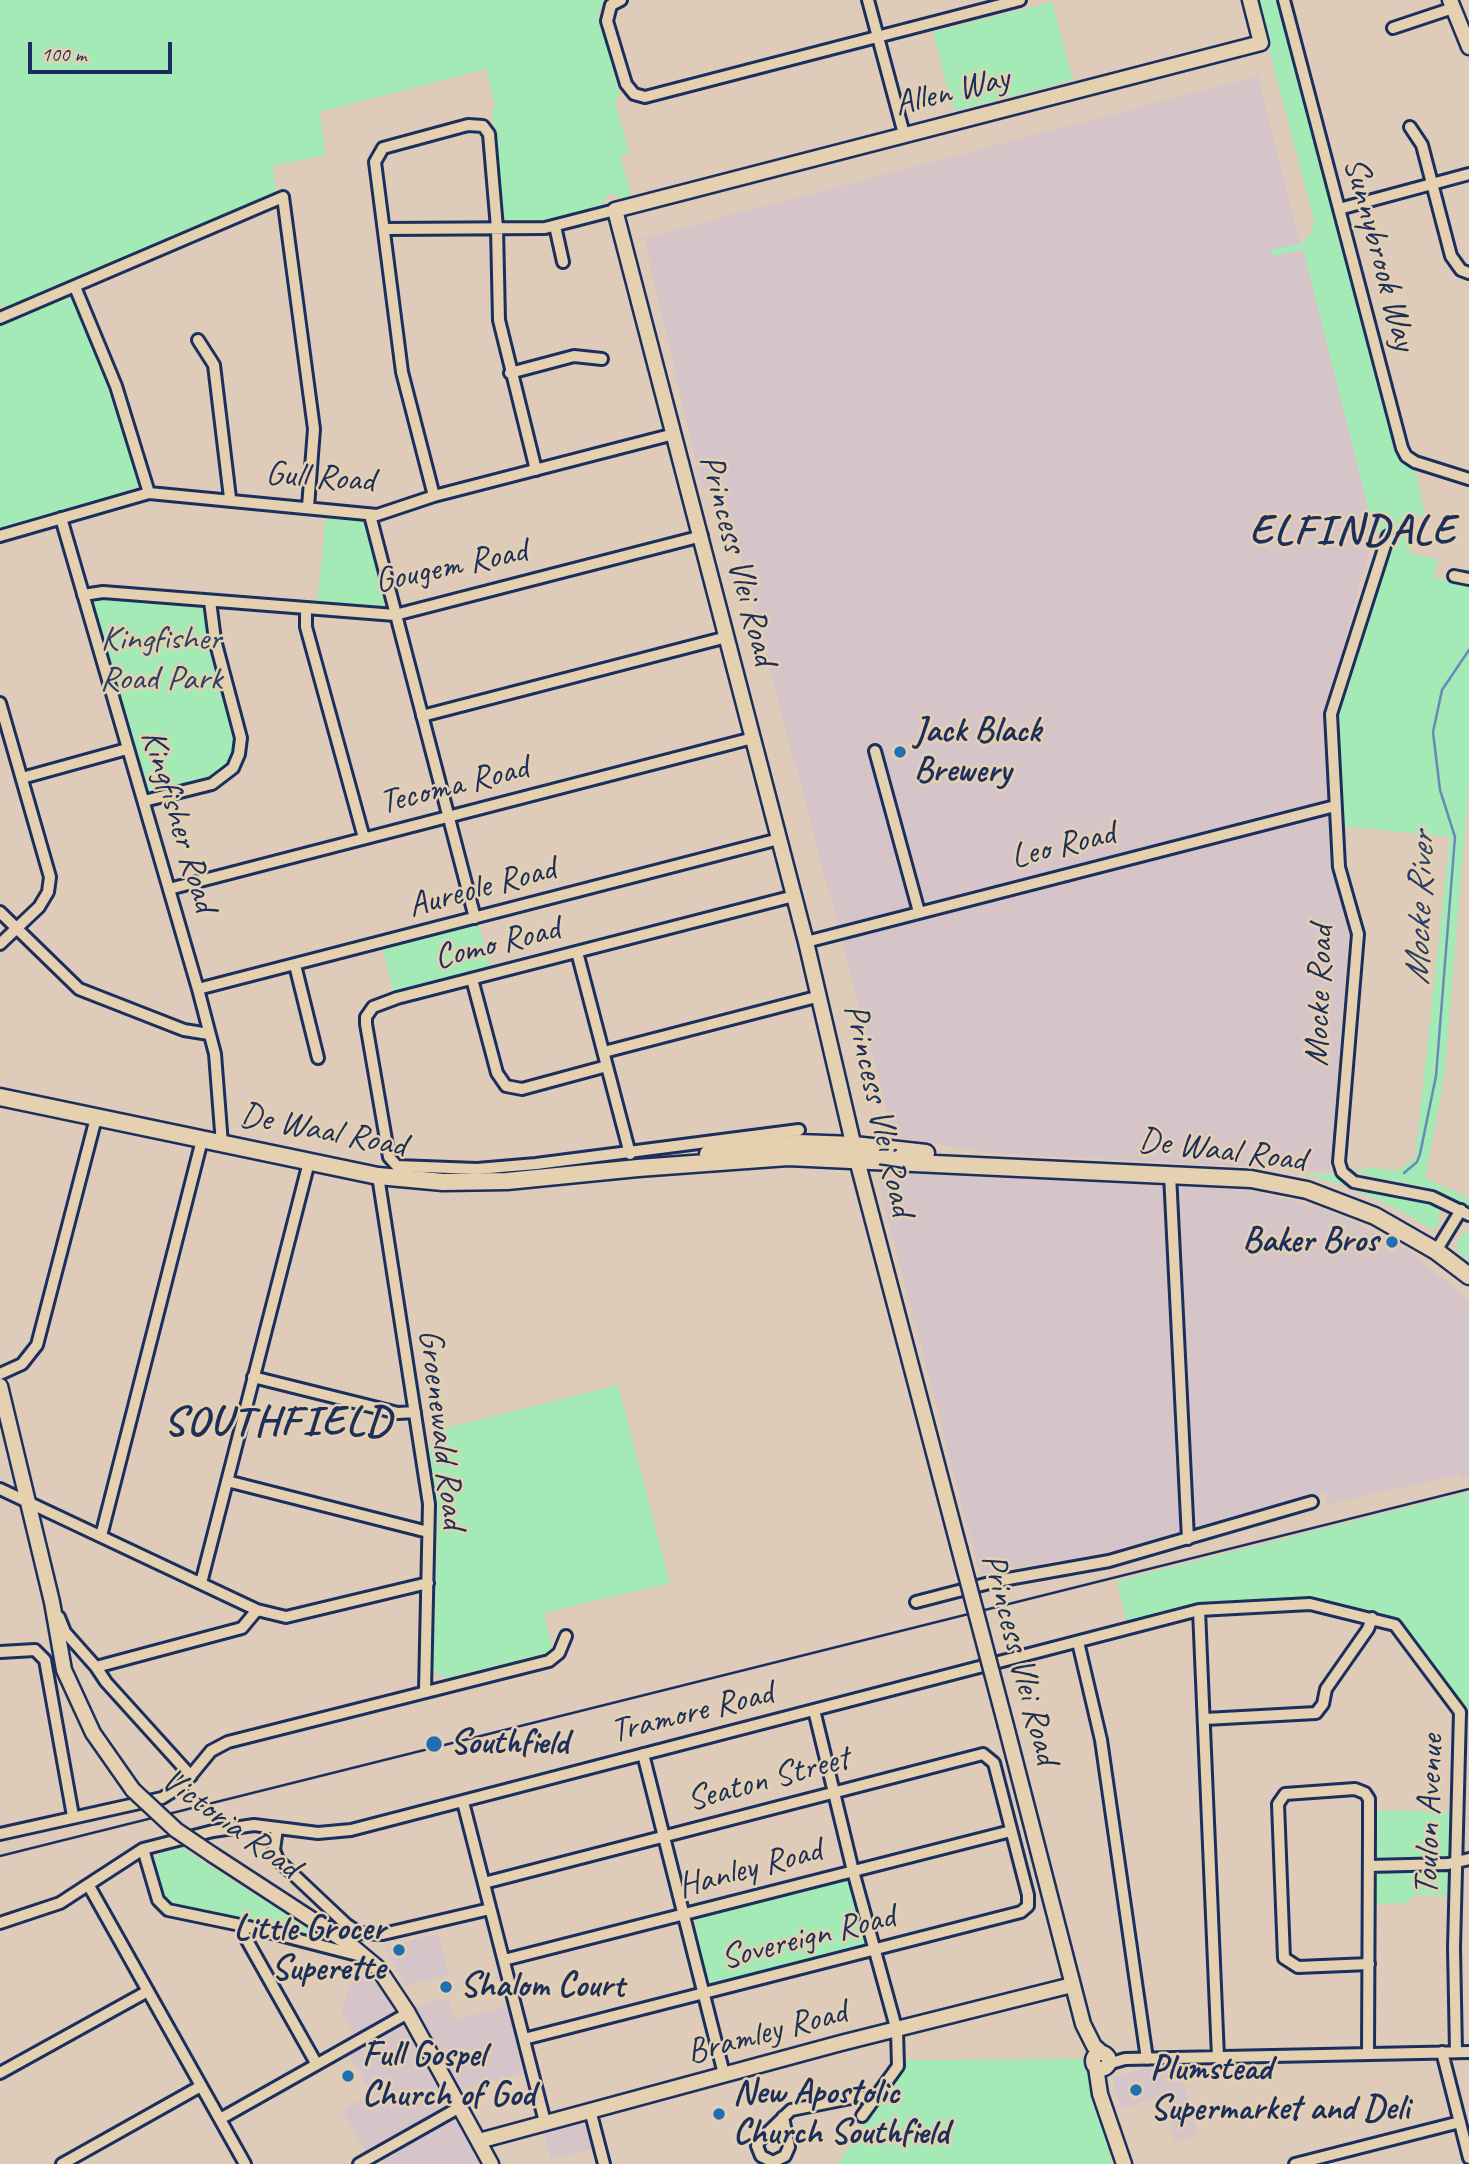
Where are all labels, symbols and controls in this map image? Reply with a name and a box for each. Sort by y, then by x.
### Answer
scale bar [32,28,175,72]
text: 100 m [41,41,86,67]
street label: Allen Way [890,58,1014,126]
street label: Sunnybrook Way [1333,153,1425,355]
street label: Princess Vlei Road [689,450,785,670]
street label: Gull Road [264,453,376,503]
district label: ELFINDALE [1252,507,1454,557]
street label: Gougem Road [371,530,531,604]
park label: Kingfisher Road Park [100,619,222,701]
place label: Jack Black Brewery [914,711,1041,793]
street label: Kingfisher Road [130,725,226,917]
marker: Jack Black Brewery [892,744,908,760]
street label: Tecoma Road [375,747,533,825]
street label: Leo Road [1007,813,1119,879]
water label: Mocke River [1396,832,1446,986]
street label: Aureole Road [404,848,560,928]
street label: Como Road [430,908,564,980]
street label: Mocke Road [1297,925,1343,1067]
street label: Princess Vlei Road [833,1000,923,1220]
street label: De Waal Road [237,1094,409,1168]
street label: De Waal Road [1136,1120,1308,1182]
place label: Baker Bros [1242,1221,1378,1263]
marker: Baker Bros [1384,1234,1400,1250]
street label: Groenewald Road [408,1327,474,1531]
district label: SOUTHFIELD [165,1398,391,1448]
street label: Princess Vlei Road [971,1549,1067,1769]
street label: Tramore Road [607,1673,777,1753]
place label: Southfield [450,1723,568,1765]
marker: Southfield [424,1734,444,1754]
street label: Toulon Avenue [1406,1734,1454,1896]
street label: Seaton Street [682,1738,854,1822]
street label: Victoria Road [152,1760,308,1888]
street label: Hanley Road [674,1830,826,1908]
street label: Sovereign Road [717,1896,899,1980]
place label: Little Grocer Superette [234,1909,385,1991]
marker: Little Grocer Superette [391,1942,407,1958]
place label: Shalom Court [460,1966,624,2008]
marker: Shalom Court [438,1979,454,1995]
street label: Bramley Road [683,1992,851,2074]
place label: Full Gospel Church of God [362,2035,535,2117]
place label: Plumstead Supermarket and Deli [1150,2049,1409,2131]
marker: Full Gospel Church of God [340,2068,356,2084]
place label: New Apostolic Church Southfield [733,2073,949,2155]
marker: Plumstead Supermarket and Deli [1128,2082,1144,2098]
marker: New Apostolic Church Southfield [711,2106,727,2122]

